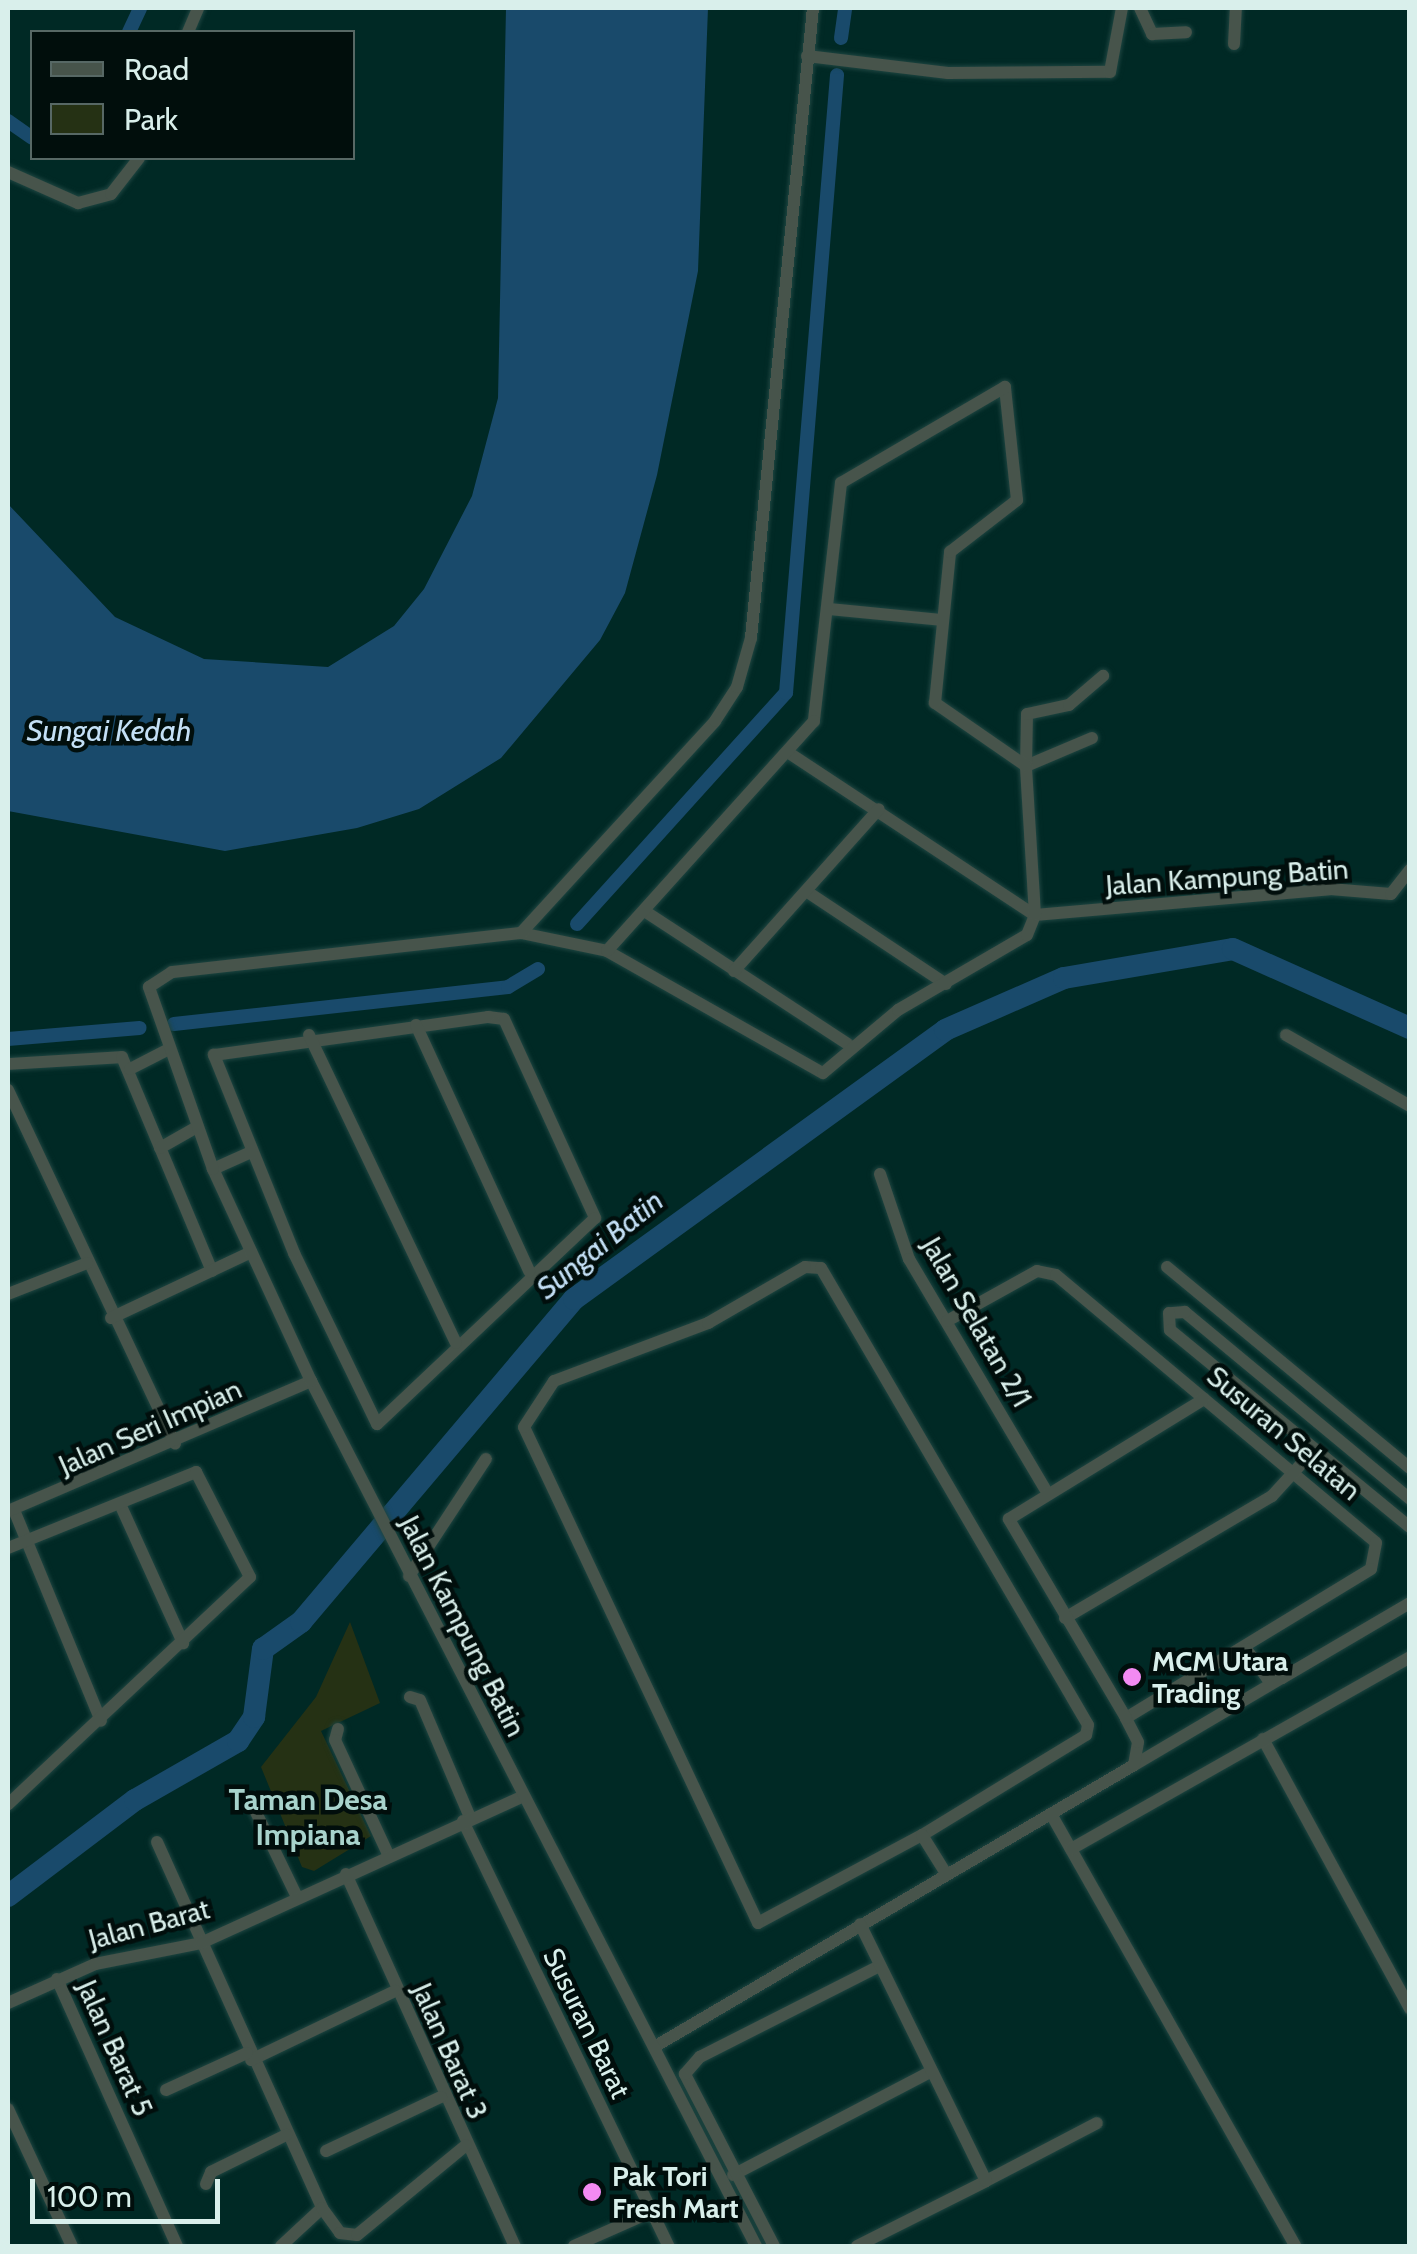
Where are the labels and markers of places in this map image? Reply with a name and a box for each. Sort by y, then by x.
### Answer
place label: MCM Utara Trading [1152,1644,1288,1710]
marker: MCM Utara Trading [1121,1666,1143,1688]
place label: Pak Tori Fresh Mart [612,2159,739,2225]
marker: Pak Tori Fresh Mart [581,2181,603,2203]

